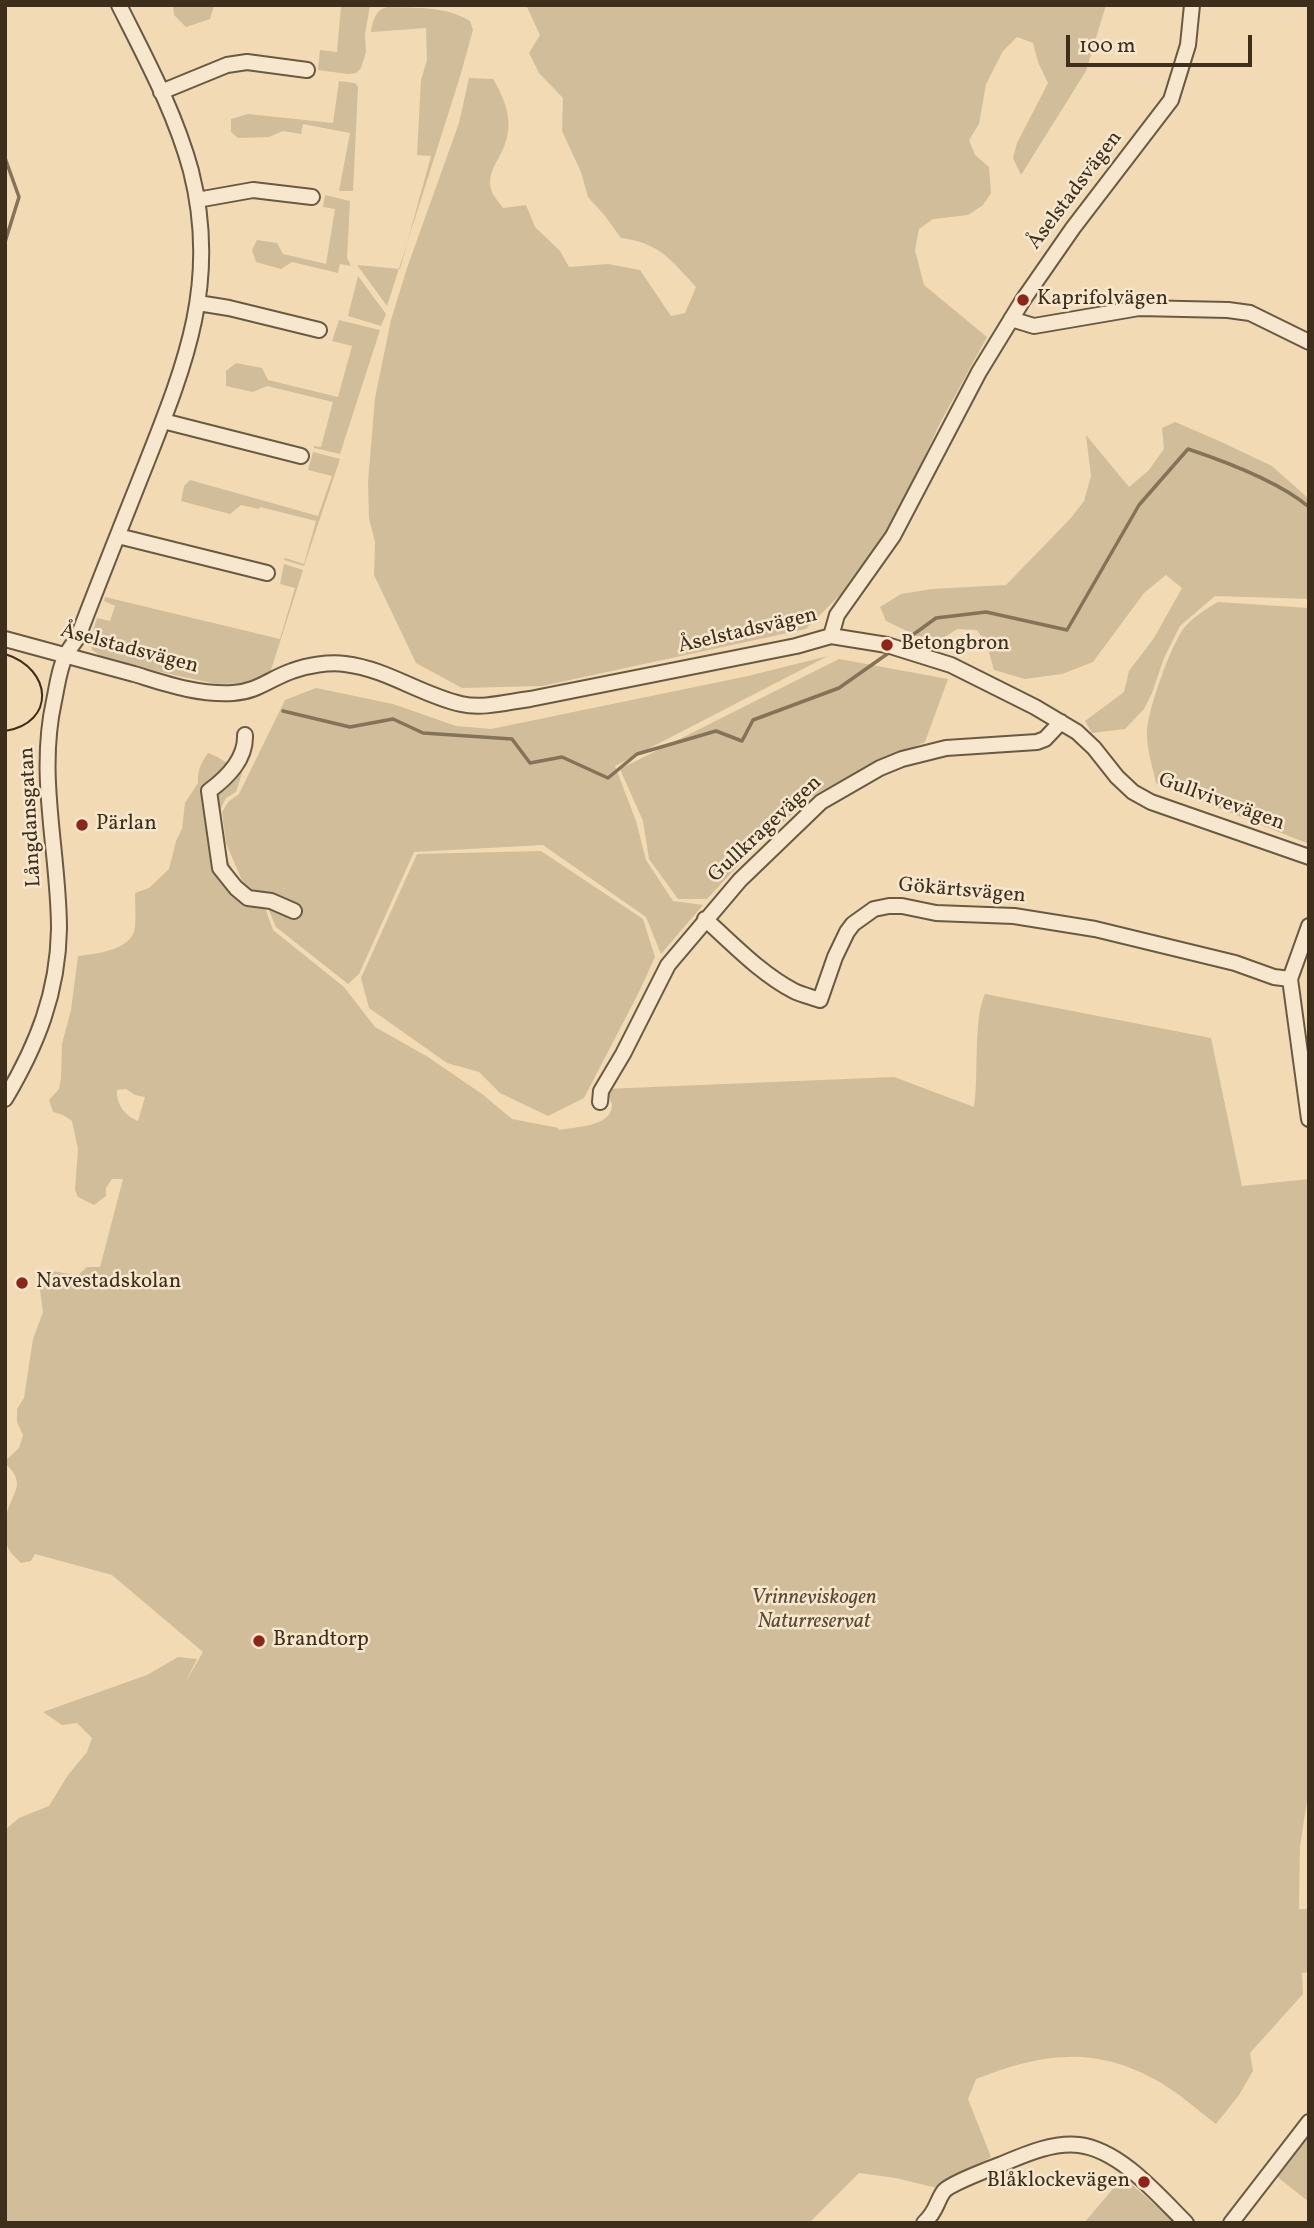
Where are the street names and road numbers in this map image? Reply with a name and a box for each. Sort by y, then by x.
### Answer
street label: Åselstadsvägen [1023,127,1129,255]
street label: Åselstadsvägen [676,604,820,660]
street label: Åselstadsvägen [57,619,201,681]
street label: Långdansgatan [16,746,48,888]
street label: Gullvivevägen [1154,768,1288,838]
street label: Gullkragevägen [704,771,828,889]
street label: Gökärtsvägen [897,874,1027,910]

